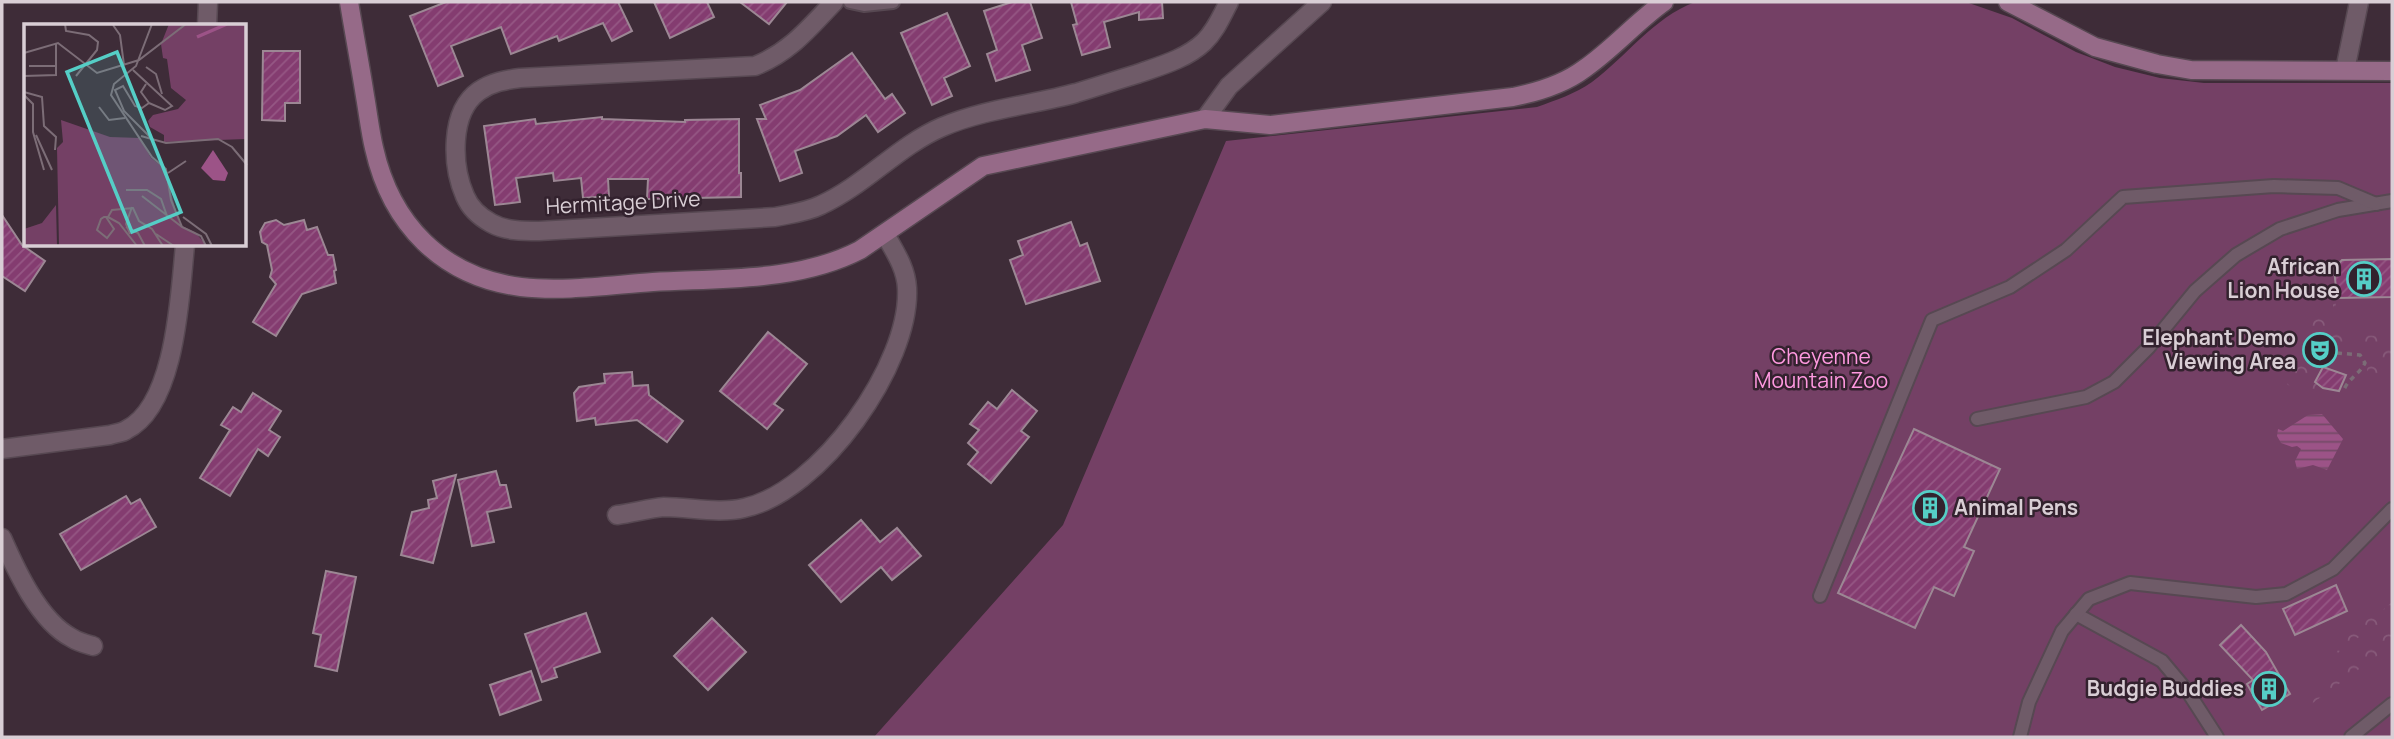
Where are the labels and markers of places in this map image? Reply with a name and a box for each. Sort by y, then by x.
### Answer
place label: African Lion House [2227,252,2340,304]
building icon: African Lion House [2345,260,2383,298]
place label: Elephant Demo Viewing Area [2142,323,2296,375]
theatre icon: Elephant Demo Viewing Area [2301,331,2339,369]
building icon: Animal Pens [1911,489,1949,527]
place label: Animal Pens [1954,493,2078,521]
building icon: Budgie Buddies [2250,670,2288,708]
place label: Budgie Buddies [2087,674,2244,702]

